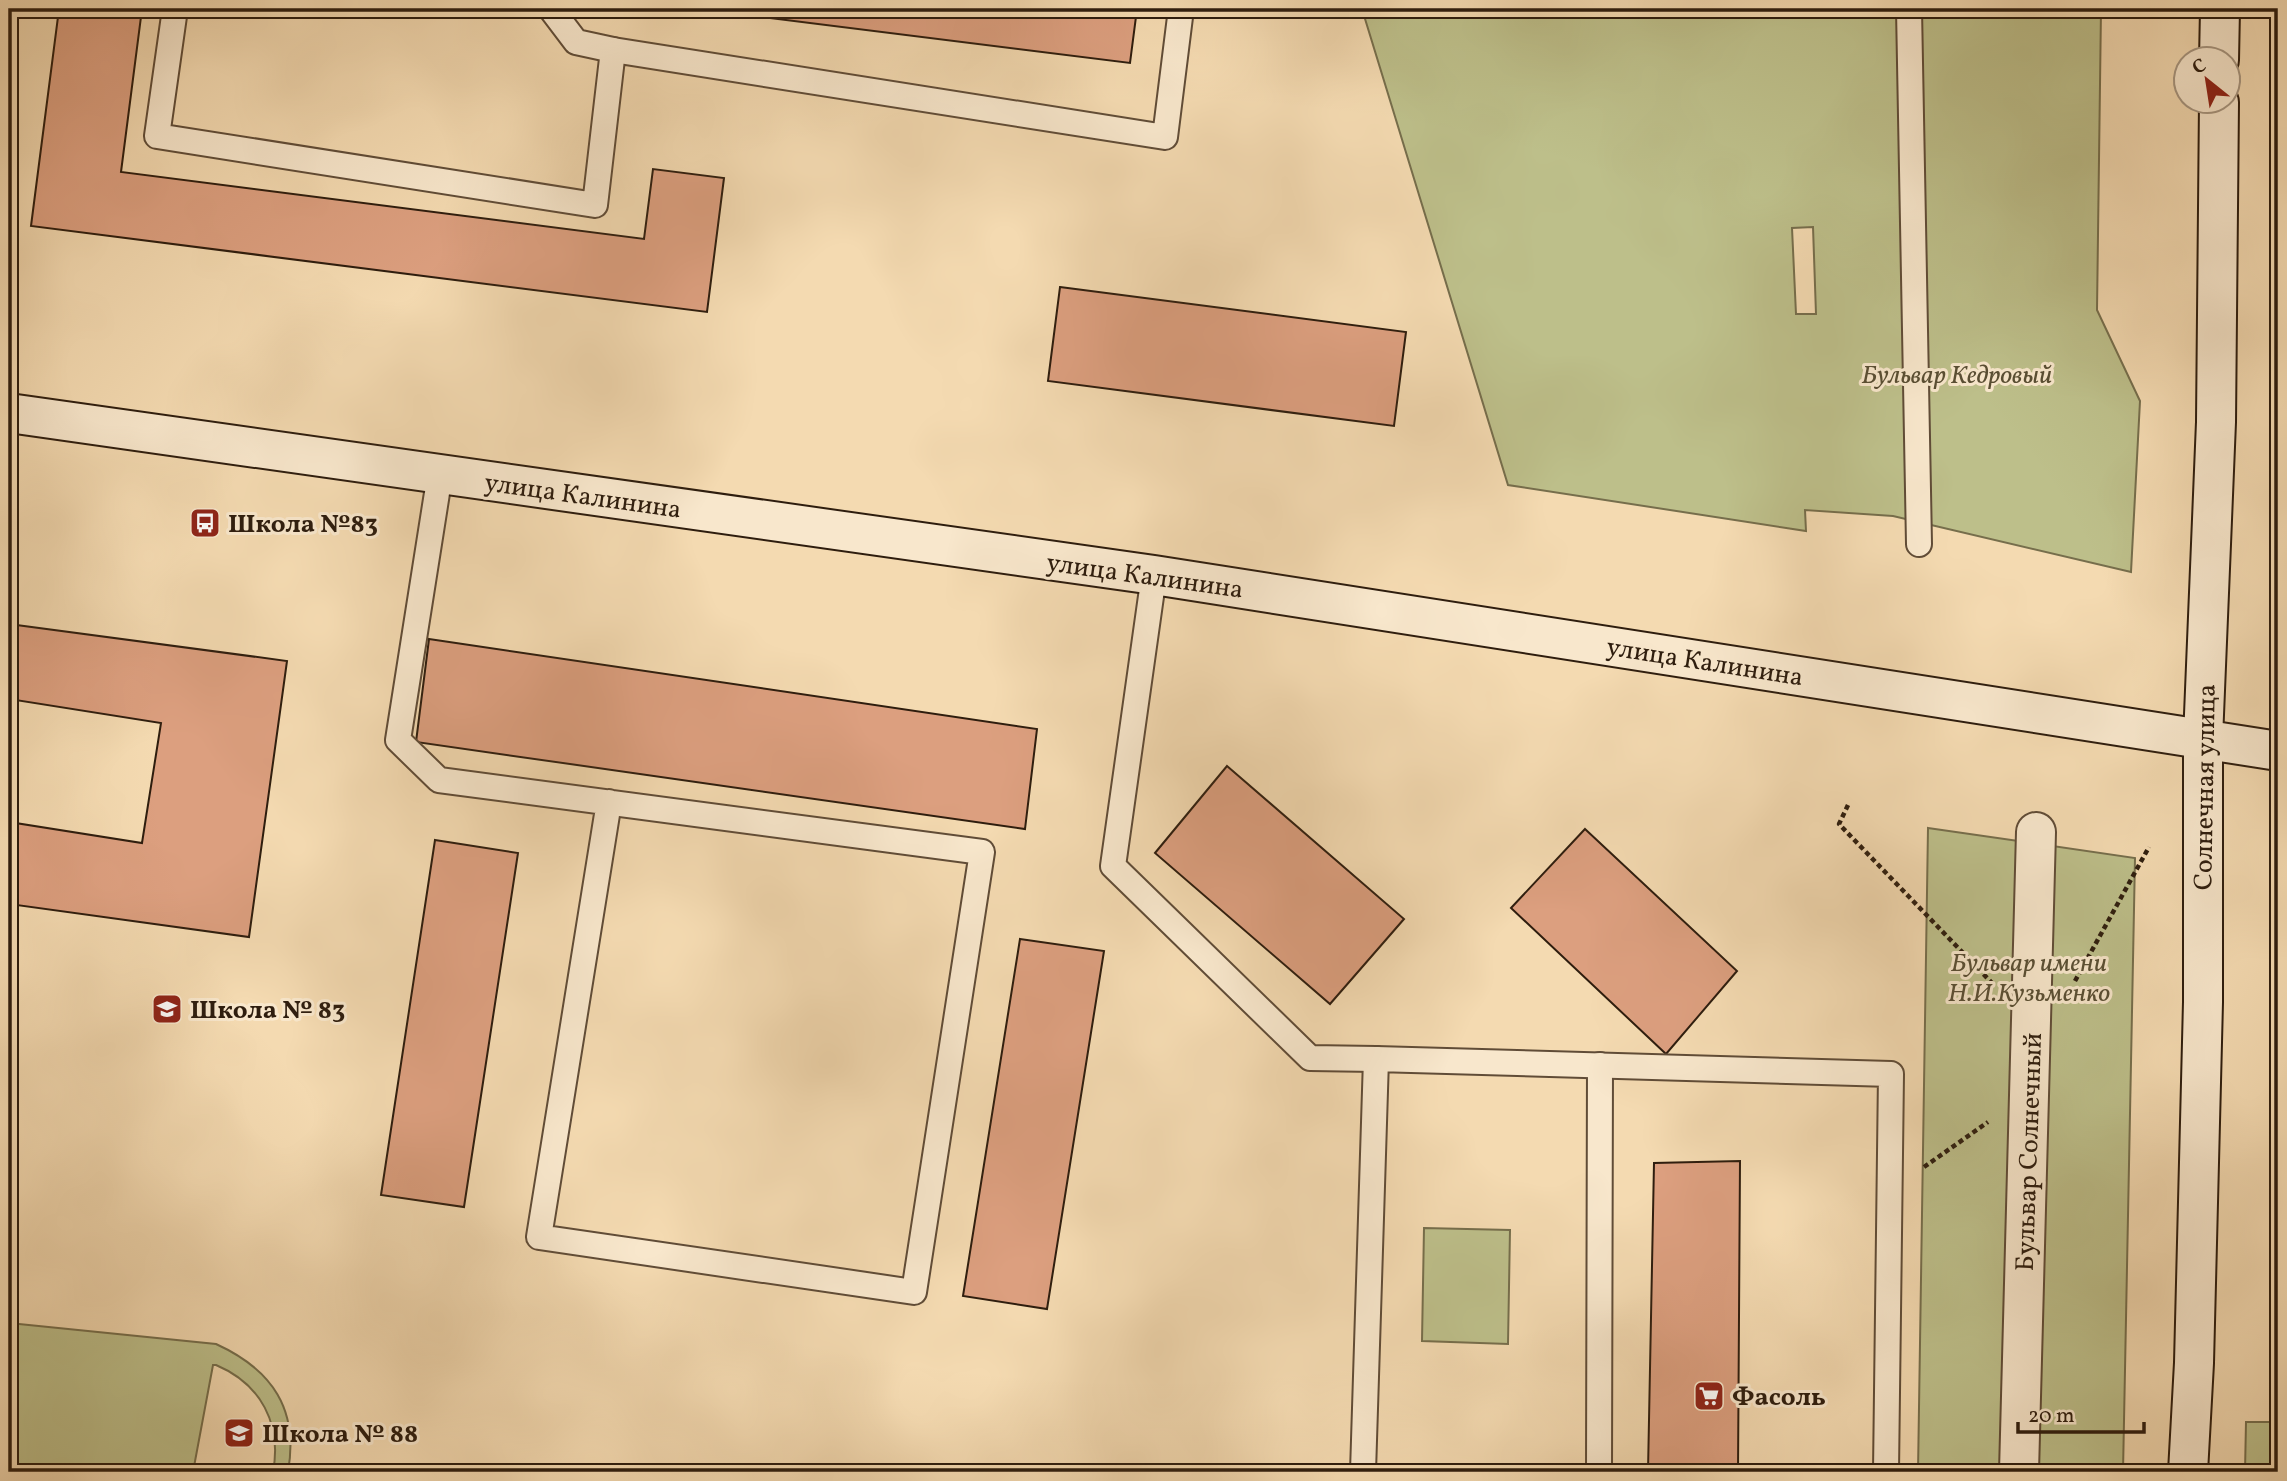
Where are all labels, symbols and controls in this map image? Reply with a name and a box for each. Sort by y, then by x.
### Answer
north arrow [2172,46,2242,116]
text: С [2188,53,2211,81]
park label: Бульвар Кедровый [1862,358,2052,394]
street label: улица Калинина [482,465,684,529]
bus stop icon: Школа №83 [188,506,222,540]
place label: Школа №83 [228,507,378,543]
street label: улица Калинина [1044,545,1246,609]
street label: улица Калинина [1604,630,1806,696]
street label: Солнечная улица [2186,684,2226,890]
park label: Бульвар имени Н.И.Кузьменко [1948,946,2110,1012]
school or university icon: Школа № 83 [150,992,184,1026]
place label: Школа № 83 [190,993,345,1029]
street label: Бульвар Солнечный [2008,1032,2052,1272]
supermarket icon: Фасоль [1692,1379,1726,1413]
place label: Фасоль [1732,1380,1826,1416]
scale bar [2018,1390,2144,1434]
text: 20 m [2028,1402,2074,1431]
school or university icon: Школа № 88 [222,1416,256,1450]
place label: Школа № 88 [262,1417,418,1453]

